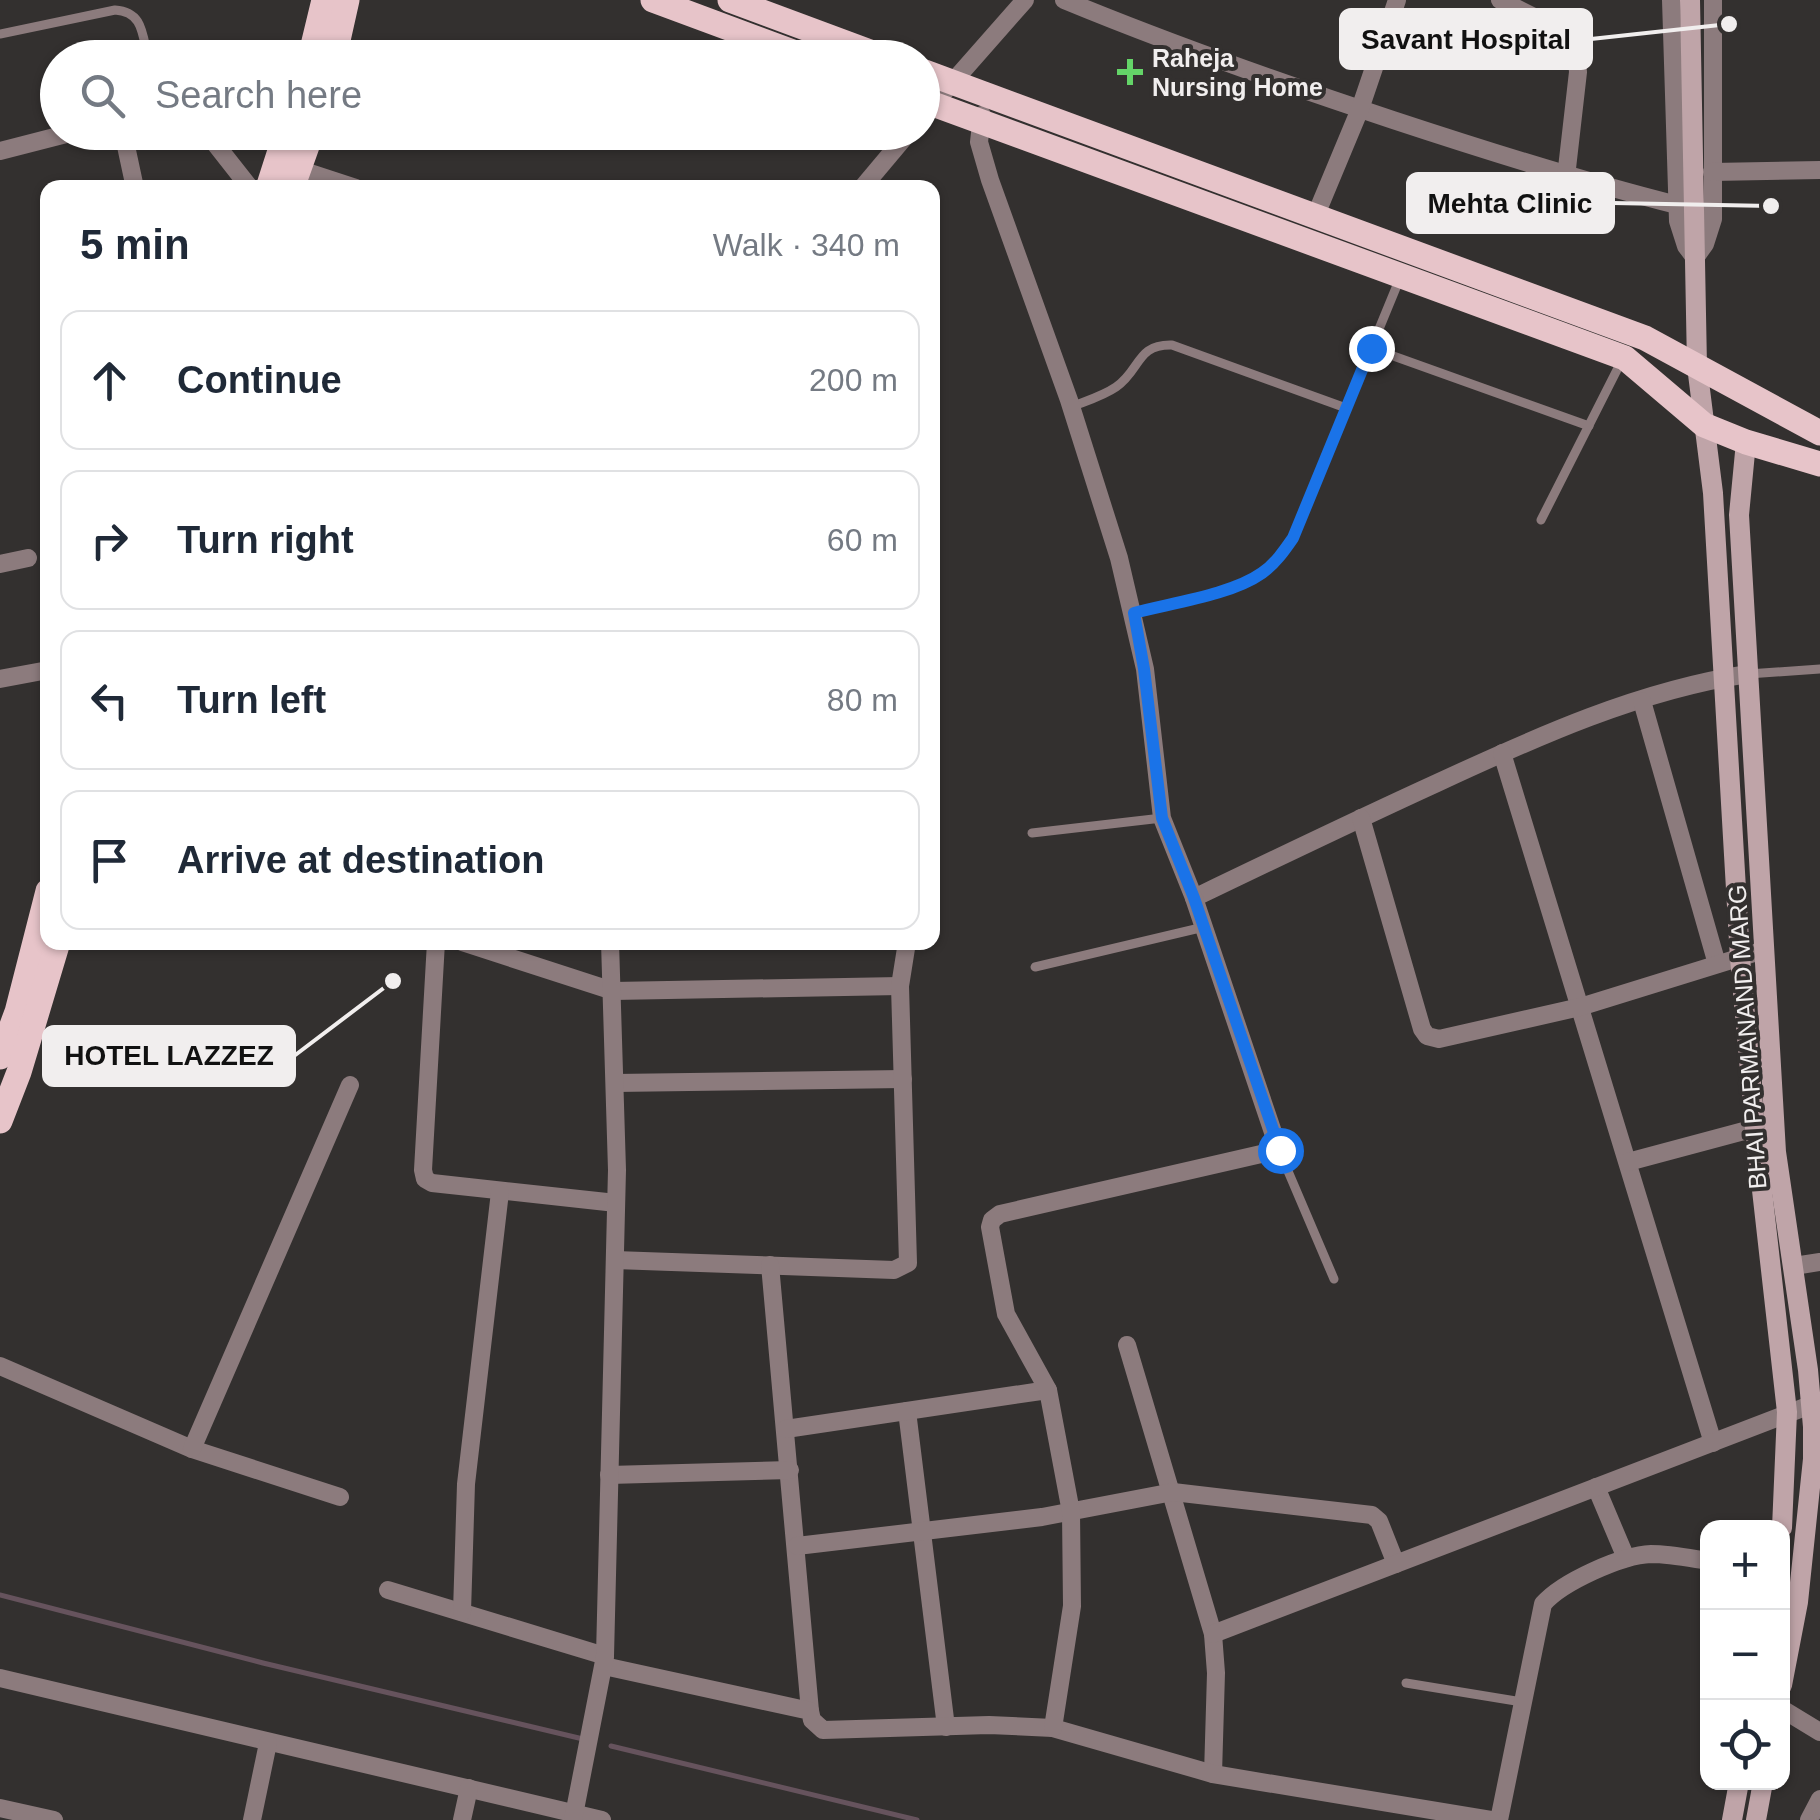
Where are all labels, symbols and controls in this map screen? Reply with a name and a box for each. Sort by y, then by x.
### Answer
callout: Savant Hospital [1341,10,1591,68]
text: Savant Hospital [1361,24,1571,55]
search box [40,40,940,150]
place label: Raheja Nursing Home [1152,44,1323,101]
marker: Raheja Nursing Home [1117,59,1143,85]
icon: search [75,68,130,123]
text: Search here [155,74,362,116]
callout: Mehta Clinic [1408,174,1613,232]
text: Mehta Clinic [1428,188,1592,219]
text: 5 min [80,221,190,268]
text: Walk · 340 m [713,227,900,263]
route end [1349,326,1395,372]
icon: ahead [82,353,137,408]
text: Continue [177,359,342,401]
text: 200 m [809,362,898,398]
icon: right [82,513,137,568]
text: Turn right [177,519,354,561]
text: 60 m [827,522,898,558]
icon: left [82,673,137,728]
text: Turn left [177,679,326,721]
text: 80 m [827,682,898,718]
icon: arrive [82,833,137,888]
text: Arrive at destination [177,839,544,881]
street label: BHAI PARMANAND MARG [1722,884,1772,1190]
callout: HOTEL LAZZEZ [44,1027,294,1085]
text: HOTEL LAZZEZ [64,1040,274,1071]
route start [1258,1128,1304,1174]
map controls [1700,1520,1790,1790]
button: + [1700,1520,1790,1610]
button: − [1700,1610,1790,1700]
button: locate [1700,1700,1790,1790]

